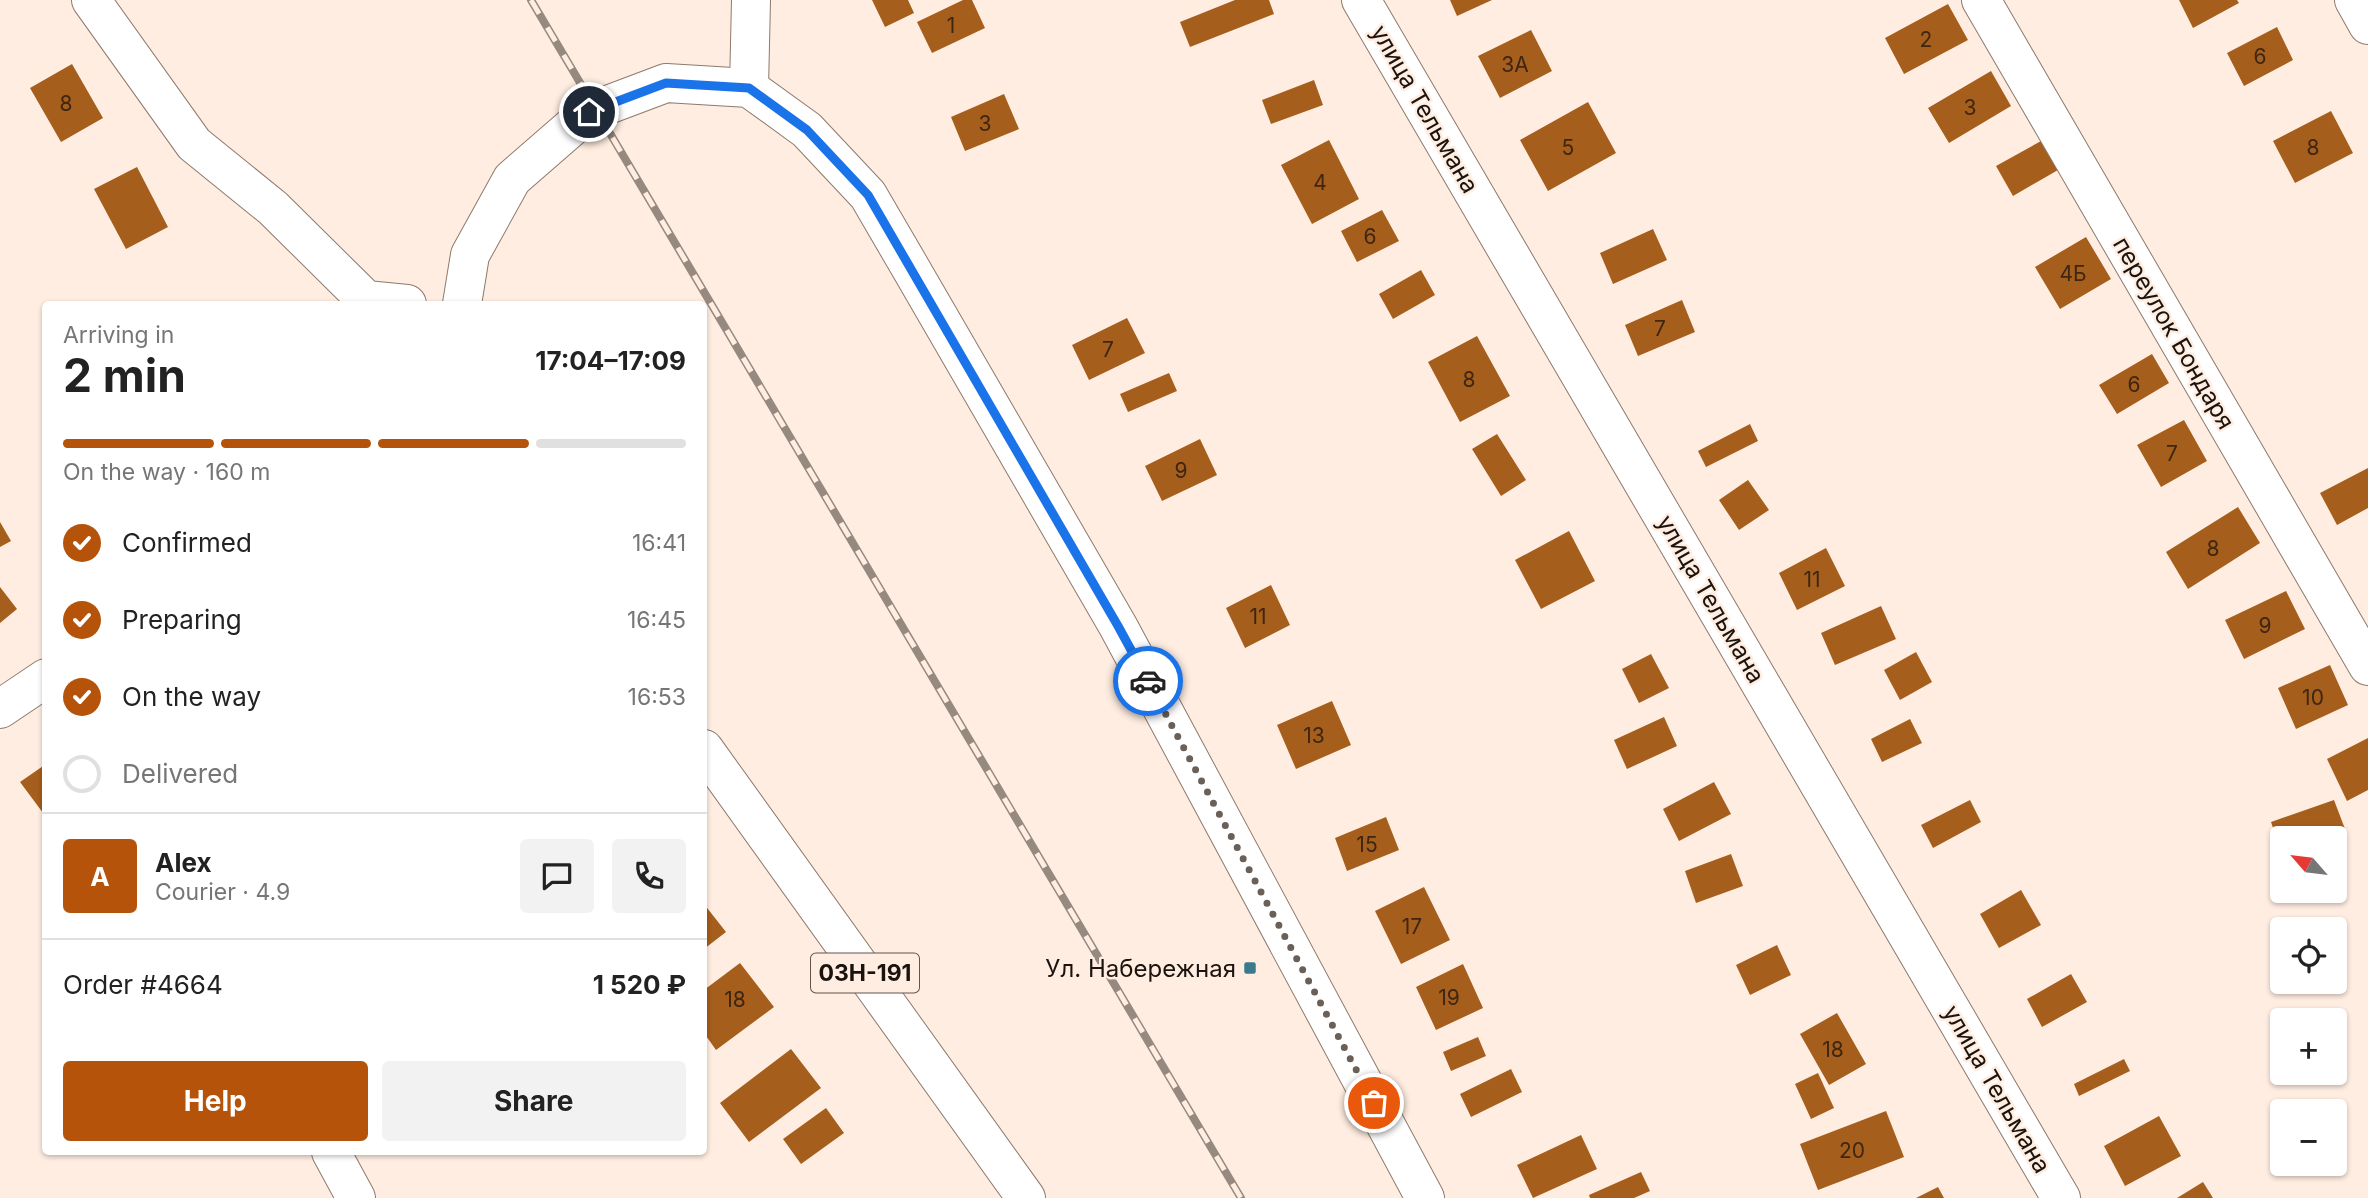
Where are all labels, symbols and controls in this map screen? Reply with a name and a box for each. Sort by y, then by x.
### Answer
house number: 1 [947,13,955,38]
street label: улица Тельмана [1365,20,1485,198]
house number: 2 [1920,27,1932,52]
house number: 6 [2253,44,2267,69]
house number: 3А [1501,52,1529,77]
pin [559,82,619,142]
house number: 8 [60,91,73,116]
icon: home [570,93,608,131]
house number: 3 [1964,95,1976,120]
house number: 3 [979,111,991,136]
house number: 5 [1562,135,1574,160]
house number: 8 [2307,135,2320,160]
house number: 4 [1313,170,1327,195]
house number: 6 [1363,224,1377,249]
street label: переулок Бондаря [2107,232,2241,434]
house number: 4Б [2059,261,2087,286]
house number: 7 [1654,316,1666,341]
text: Arriving in [63,321,174,349]
house number: 7 [1102,337,1114,362]
text: 17:04–17:09 [535,345,686,376]
text: 2 min [63,347,186,403]
house number: 8 [1463,367,1476,392]
house number: 6 [2127,372,2141,397]
house number: 7 [2166,441,2178,466]
text: On the way · 160 m [63,458,270,486]
house number: 9 [1174,458,1188,483]
street label: улица Тельмана [1651,510,1771,688]
icon: check [63,524,101,562]
text: Confirmed [122,527,252,558]
text: 16:41 [632,529,686,557]
house number: 8 [2207,536,2220,561]
house number: 11 [1803,567,1821,592]
icon: check [63,601,101,639]
text: Preparing [122,604,242,635]
house number: 11 [1249,604,1267,629]
text: 16:45 [627,606,686,634]
house number: 9 [2258,613,2272,638]
courier [1113,646,1183,716]
icon: car [1129,662,1167,700]
icon: check [63,678,101,716]
text: On the way [122,681,261,712]
text: 16:53 [628,683,686,711]
house number: 10 [2302,685,2324,710]
house number: 13 [1303,723,1325,748]
text: Delivered [122,758,238,789]
north arrow [2270,826,2347,903]
map controls [2270,826,2347,1176]
house number: 15 [1356,832,1378,857]
button: chat [520,839,594,913]
button: phone [612,839,686,913]
text: Alex [155,847,212,878]
text: A [90,861,110,892]
text: Courier · 4.9 [155,878,290,906]
house number: 17 [1402,914,1422,939]
button: locate [2270,917,2347,994]
road number: 03Н-191 [811,954,919,992]
place label: Ул. Набережная [1045,954,1236,983]
marker: Ул. Набережная [1242,960,1258,976]
text: Order #4664 [63,969,223,1000]
text: 1 520 ₽ [593,969,686,1000]
house number: 19 [1438,985,1460,1010]
house number: 18 [724,987,746,1012]
street label: улица Тельмана [1937,1000,2057,1178]
button: + [2270,1008,2347,1085]
house number: 18 [1822,1037,1844,1062]
button: Help [63,1061,368,1141]
button: Share [382,1061,686,1141]
pin [1344,1073,1404,1133]
icon: bag [1355,1084,1393,1122]
button: − [2270,1099,2347,1176]
house number: 20 [1839,1138,1865,1163]

